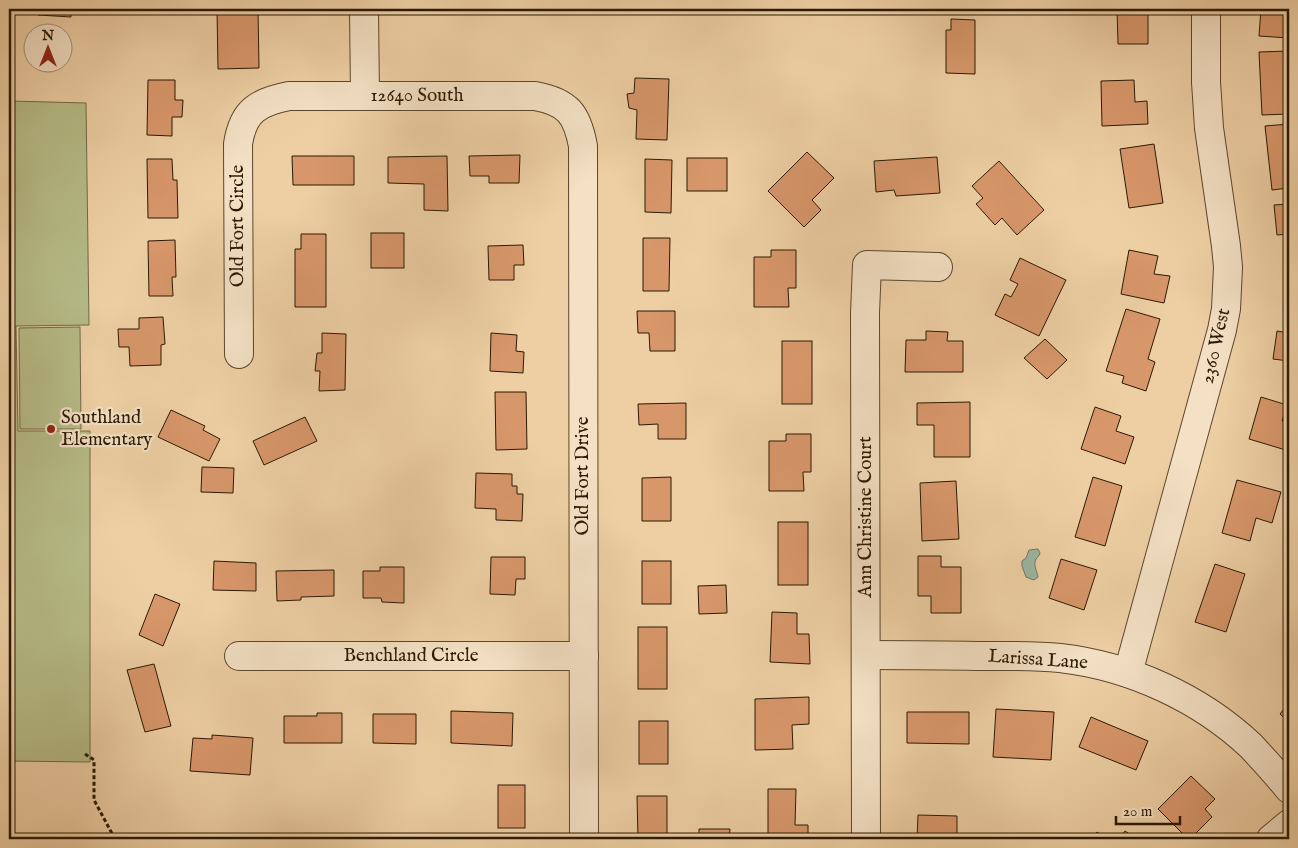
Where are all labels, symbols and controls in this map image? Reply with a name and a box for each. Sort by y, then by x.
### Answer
north arrow [22,22,72,72]
text: N [41,27,54,45]
street label: 12640 South [370,84,464,108]
street label: Old Fort Circle [226,165,250,287]
street label: 2360 West [1196,306,1236,386]
place label: Southland Elementary [61,406,153,452]
street label: Old Fort Drive [571,416,595,536]
marker: Southland Elementary [45,423,57,435]
street label: Ann Christine Court [854,436,878,599]
street label: Benchland Circle [343,644,479,668]
street label: Larissa Lane [987,645,1089,675]
scale bar [1116,793,1179,825]
text: 20 m [1123,802,1153,821]

